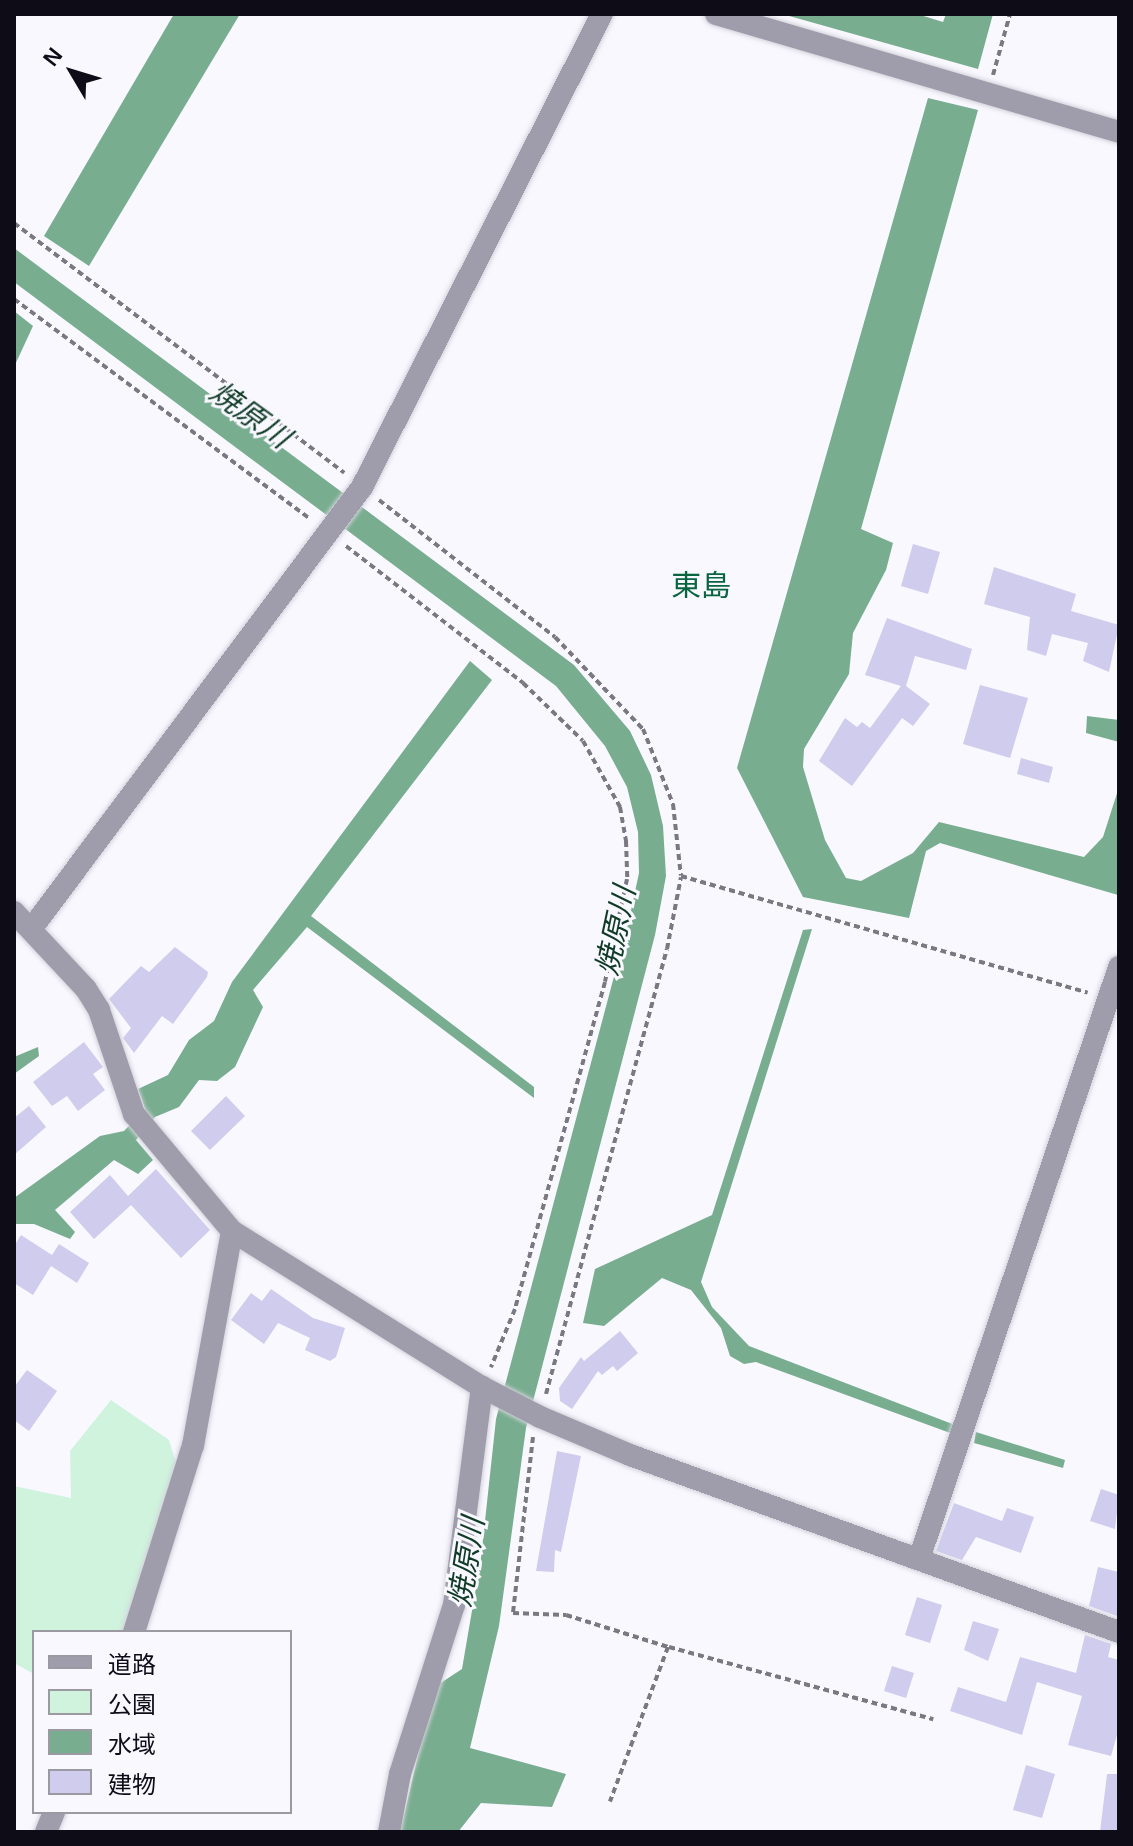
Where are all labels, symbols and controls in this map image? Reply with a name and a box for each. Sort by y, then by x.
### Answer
north arrow [32,32,112,112]
text: N [38,43,67,71]
water label: 焼原川 [203,374,297,456]
district label: 東島 [671,568,731,604]
water label: 焼原川 [589,883,643,979]
water label: 焼原川 [442,1515,492,1609]
legend [32,1630,292,1814]
text: 道路 [108,1651,156,1678]
text: 公園 [108,1691,156,1718]
text: 水域 [108,1731,156,1758]
text: 建物 [108,1771,156,1798]

